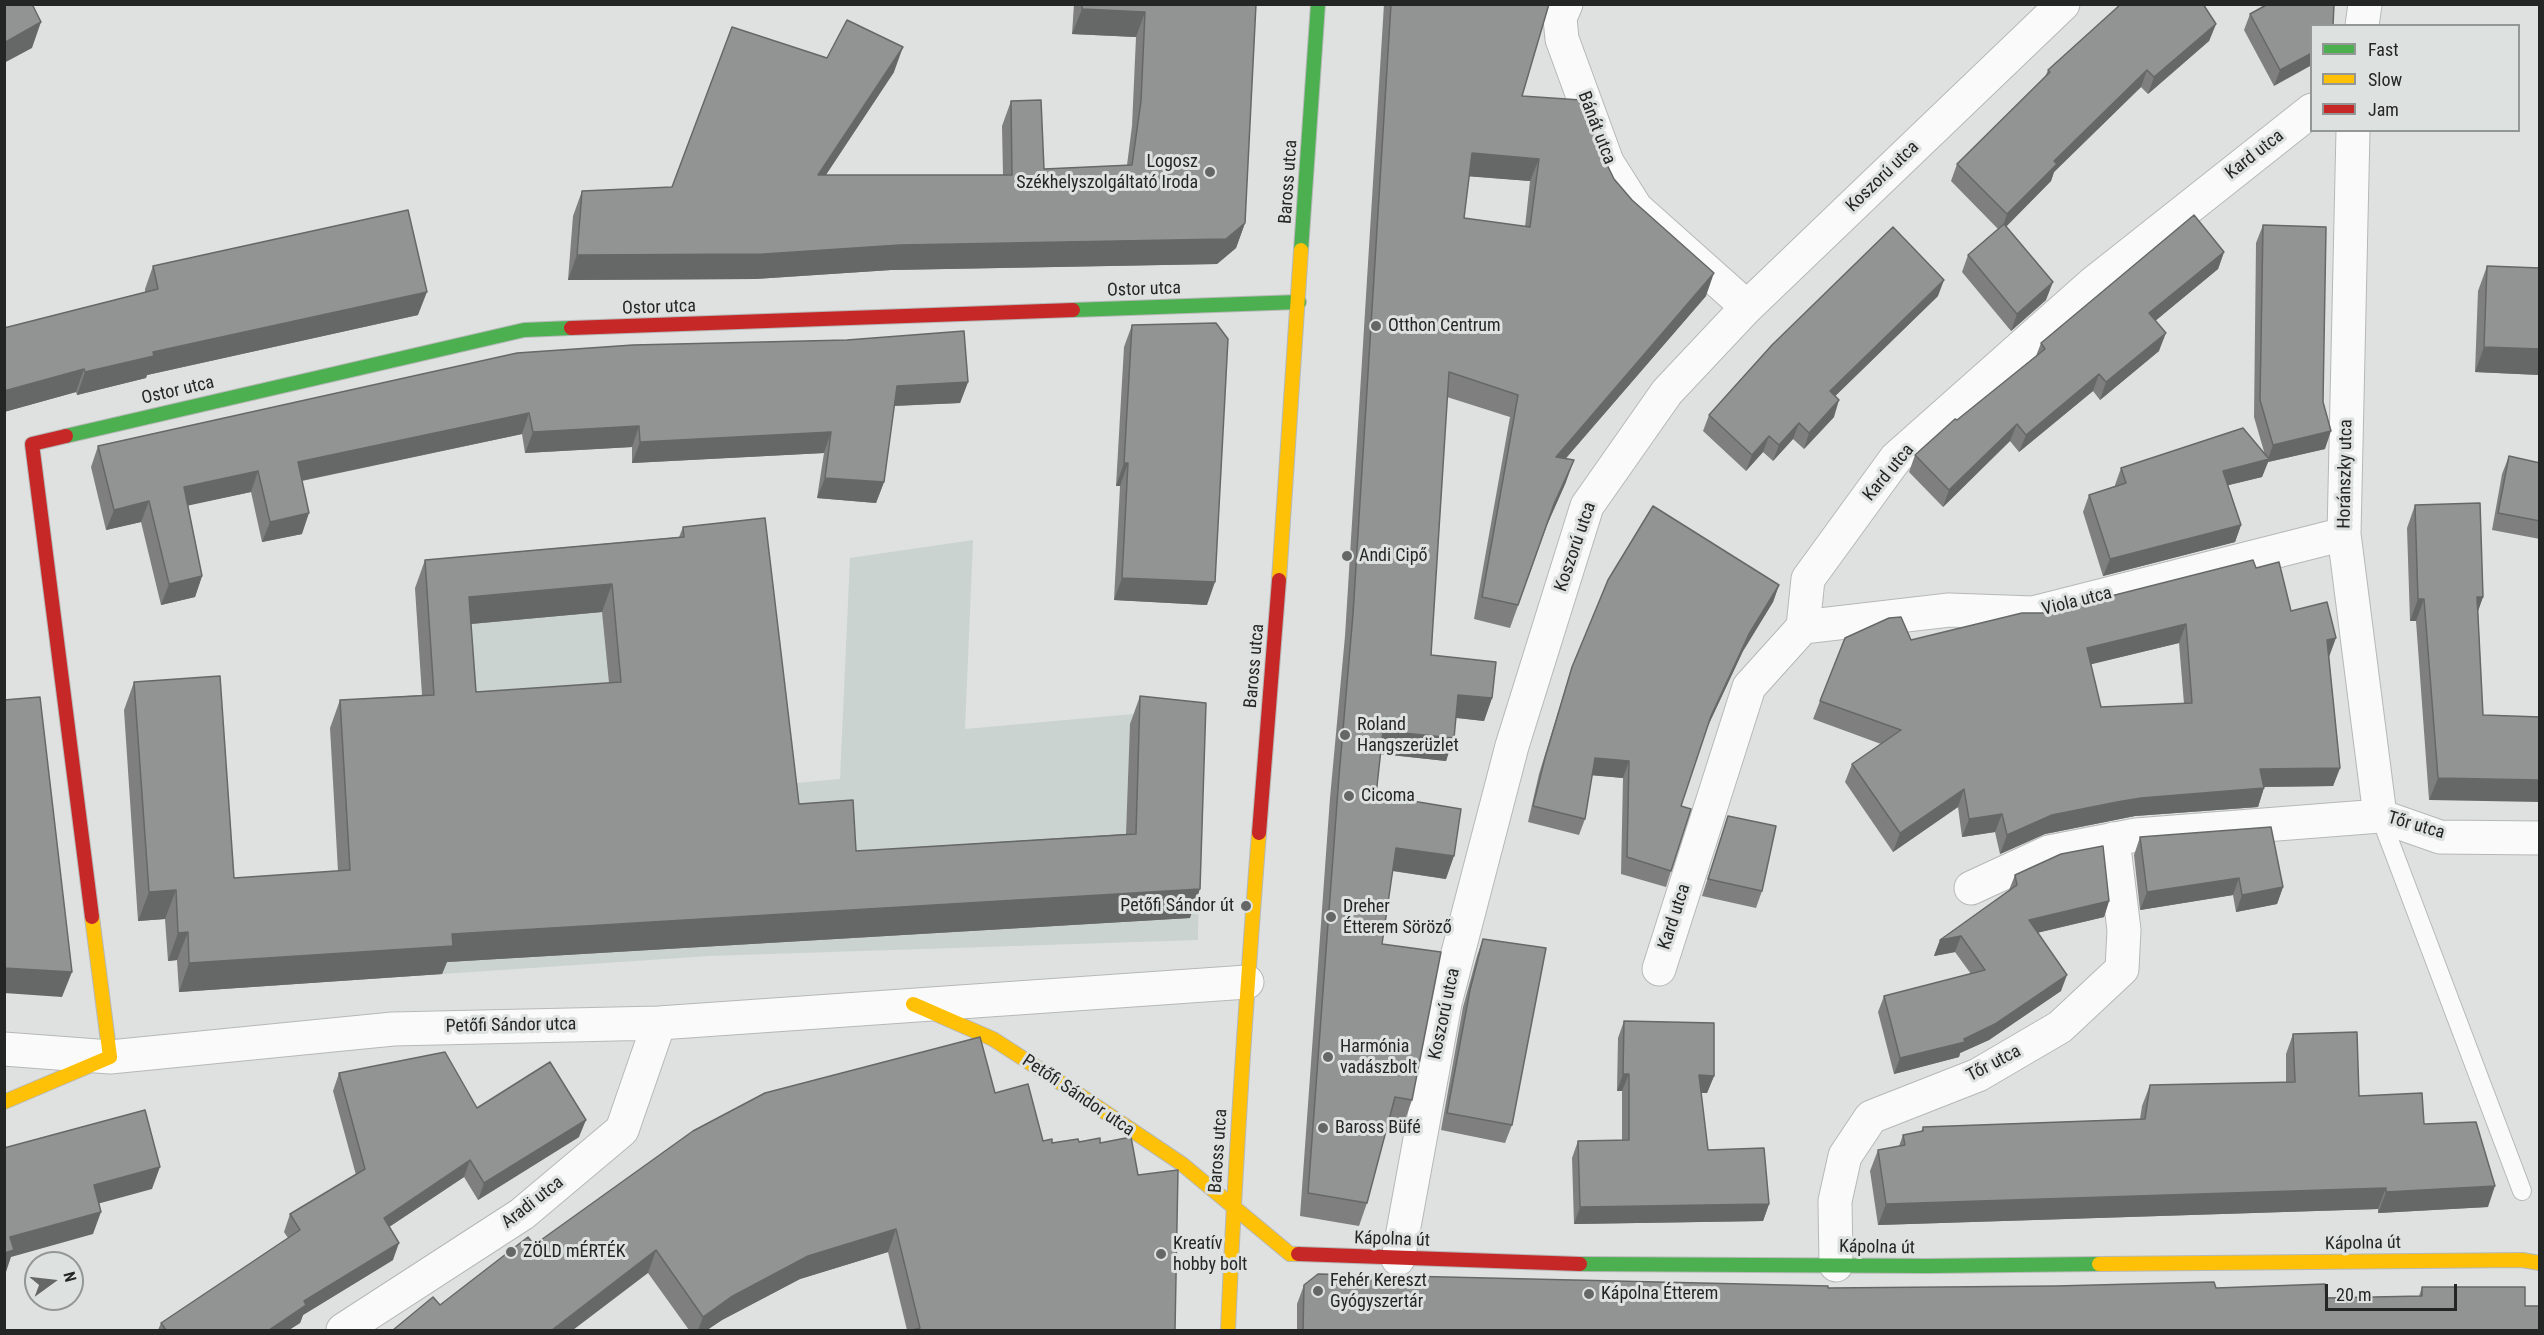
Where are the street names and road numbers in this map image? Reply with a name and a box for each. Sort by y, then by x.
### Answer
street label: Bánát utca [1572,89,1620,167]
street label: Kard utca [2222,126,2288,184]
street label: Koszorú utca [1842,137,1924,217]
street label: Baross utca [1275,139,1303,225]
street label: Ostor utca [1107,278,1181,302]
street label: Ostor utca [622,296,696,320]
street label: Ostor utca [140,372,216,410]
street label: Horánszky utca [2334,419,2358,529]
street label: Kard utca [1859,440,1919,506]
street label: Koszorú utca [1551,500,1601,594]
street label: Viola utca [2040,583,2114,621]
street label: Baross utca [1241,623,1269,709]
street label: Tőr utca [2385,808,2447,844]
street label: Kard utca [1654,881,1696,953]
street label: Koszorú utca [1425,966,1465,1062]
street label: Petőfi Sándor utca [445,1014,577,1038]
street label: Tőr utca [1963,1041,2025,1087]
street label: Petőfi Sándor utca [1018,1051,1138,1141]
street label: Baross utca [1205,1108,1233,1194]
street label: Aradi utca [498,1172,568,1234]
street label: Kápolna út [1354,1228,1430,1252]
street label: Kápolna út [2325,1233,2401,1255]
street label: Kápolna út [1839,1237,1915,1259]

